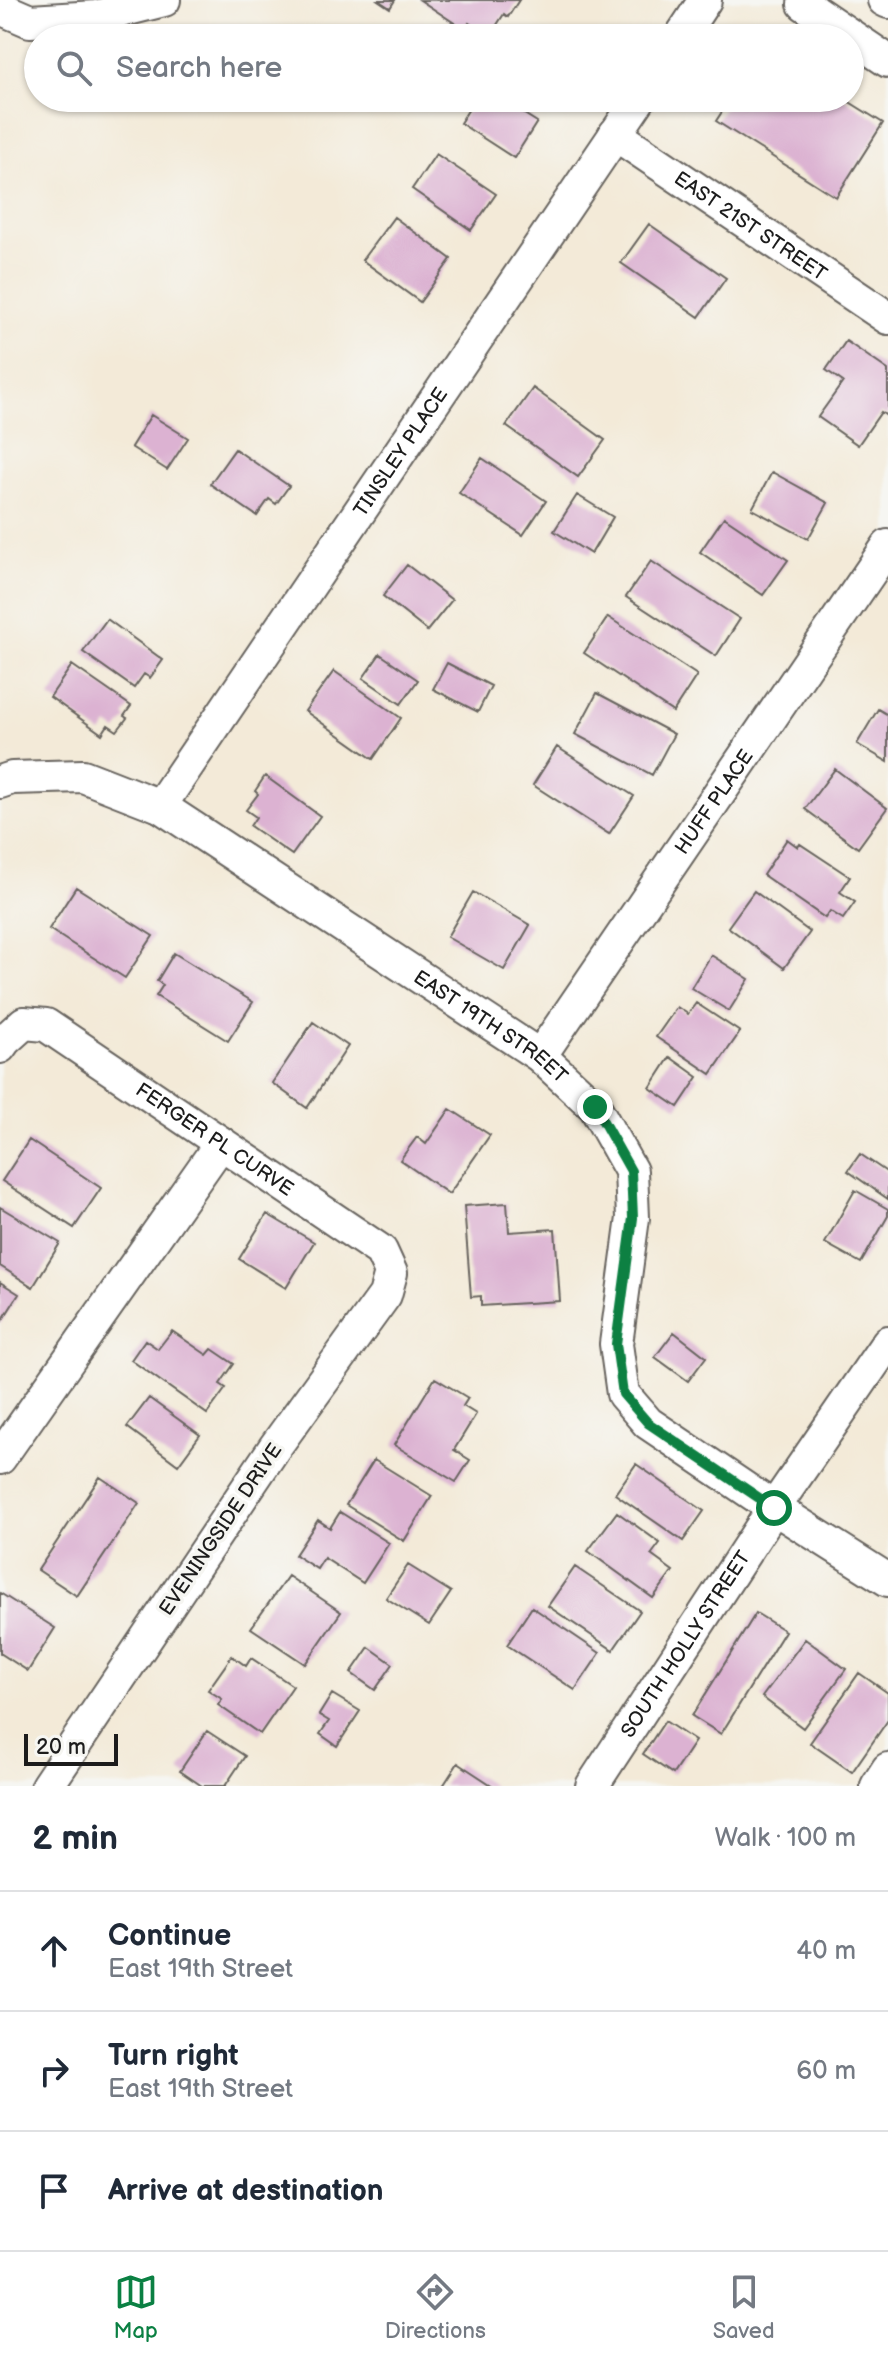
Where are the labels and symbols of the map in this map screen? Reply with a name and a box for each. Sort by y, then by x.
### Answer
street label: EAST 21ST STREET [669,166,831,286]
street label: TINSLEY PLACE [349,383,453,521]
street label: HUFF PLACE [670,745,759,859]
street label: EAST 19TH STREET [409,965,572,1089]
street label: FERGER PL CURVE [131,1078,298,1202]
route end [577,1089,613,1125]
street label: EVENINGSIDE DRIVE [154,1439,287,1620]
route start [756,1490,792,1526]
street label: SOUTH HOLLY STREET [616,1546,756,1742]
scale bar [24,1730,118,1766]

